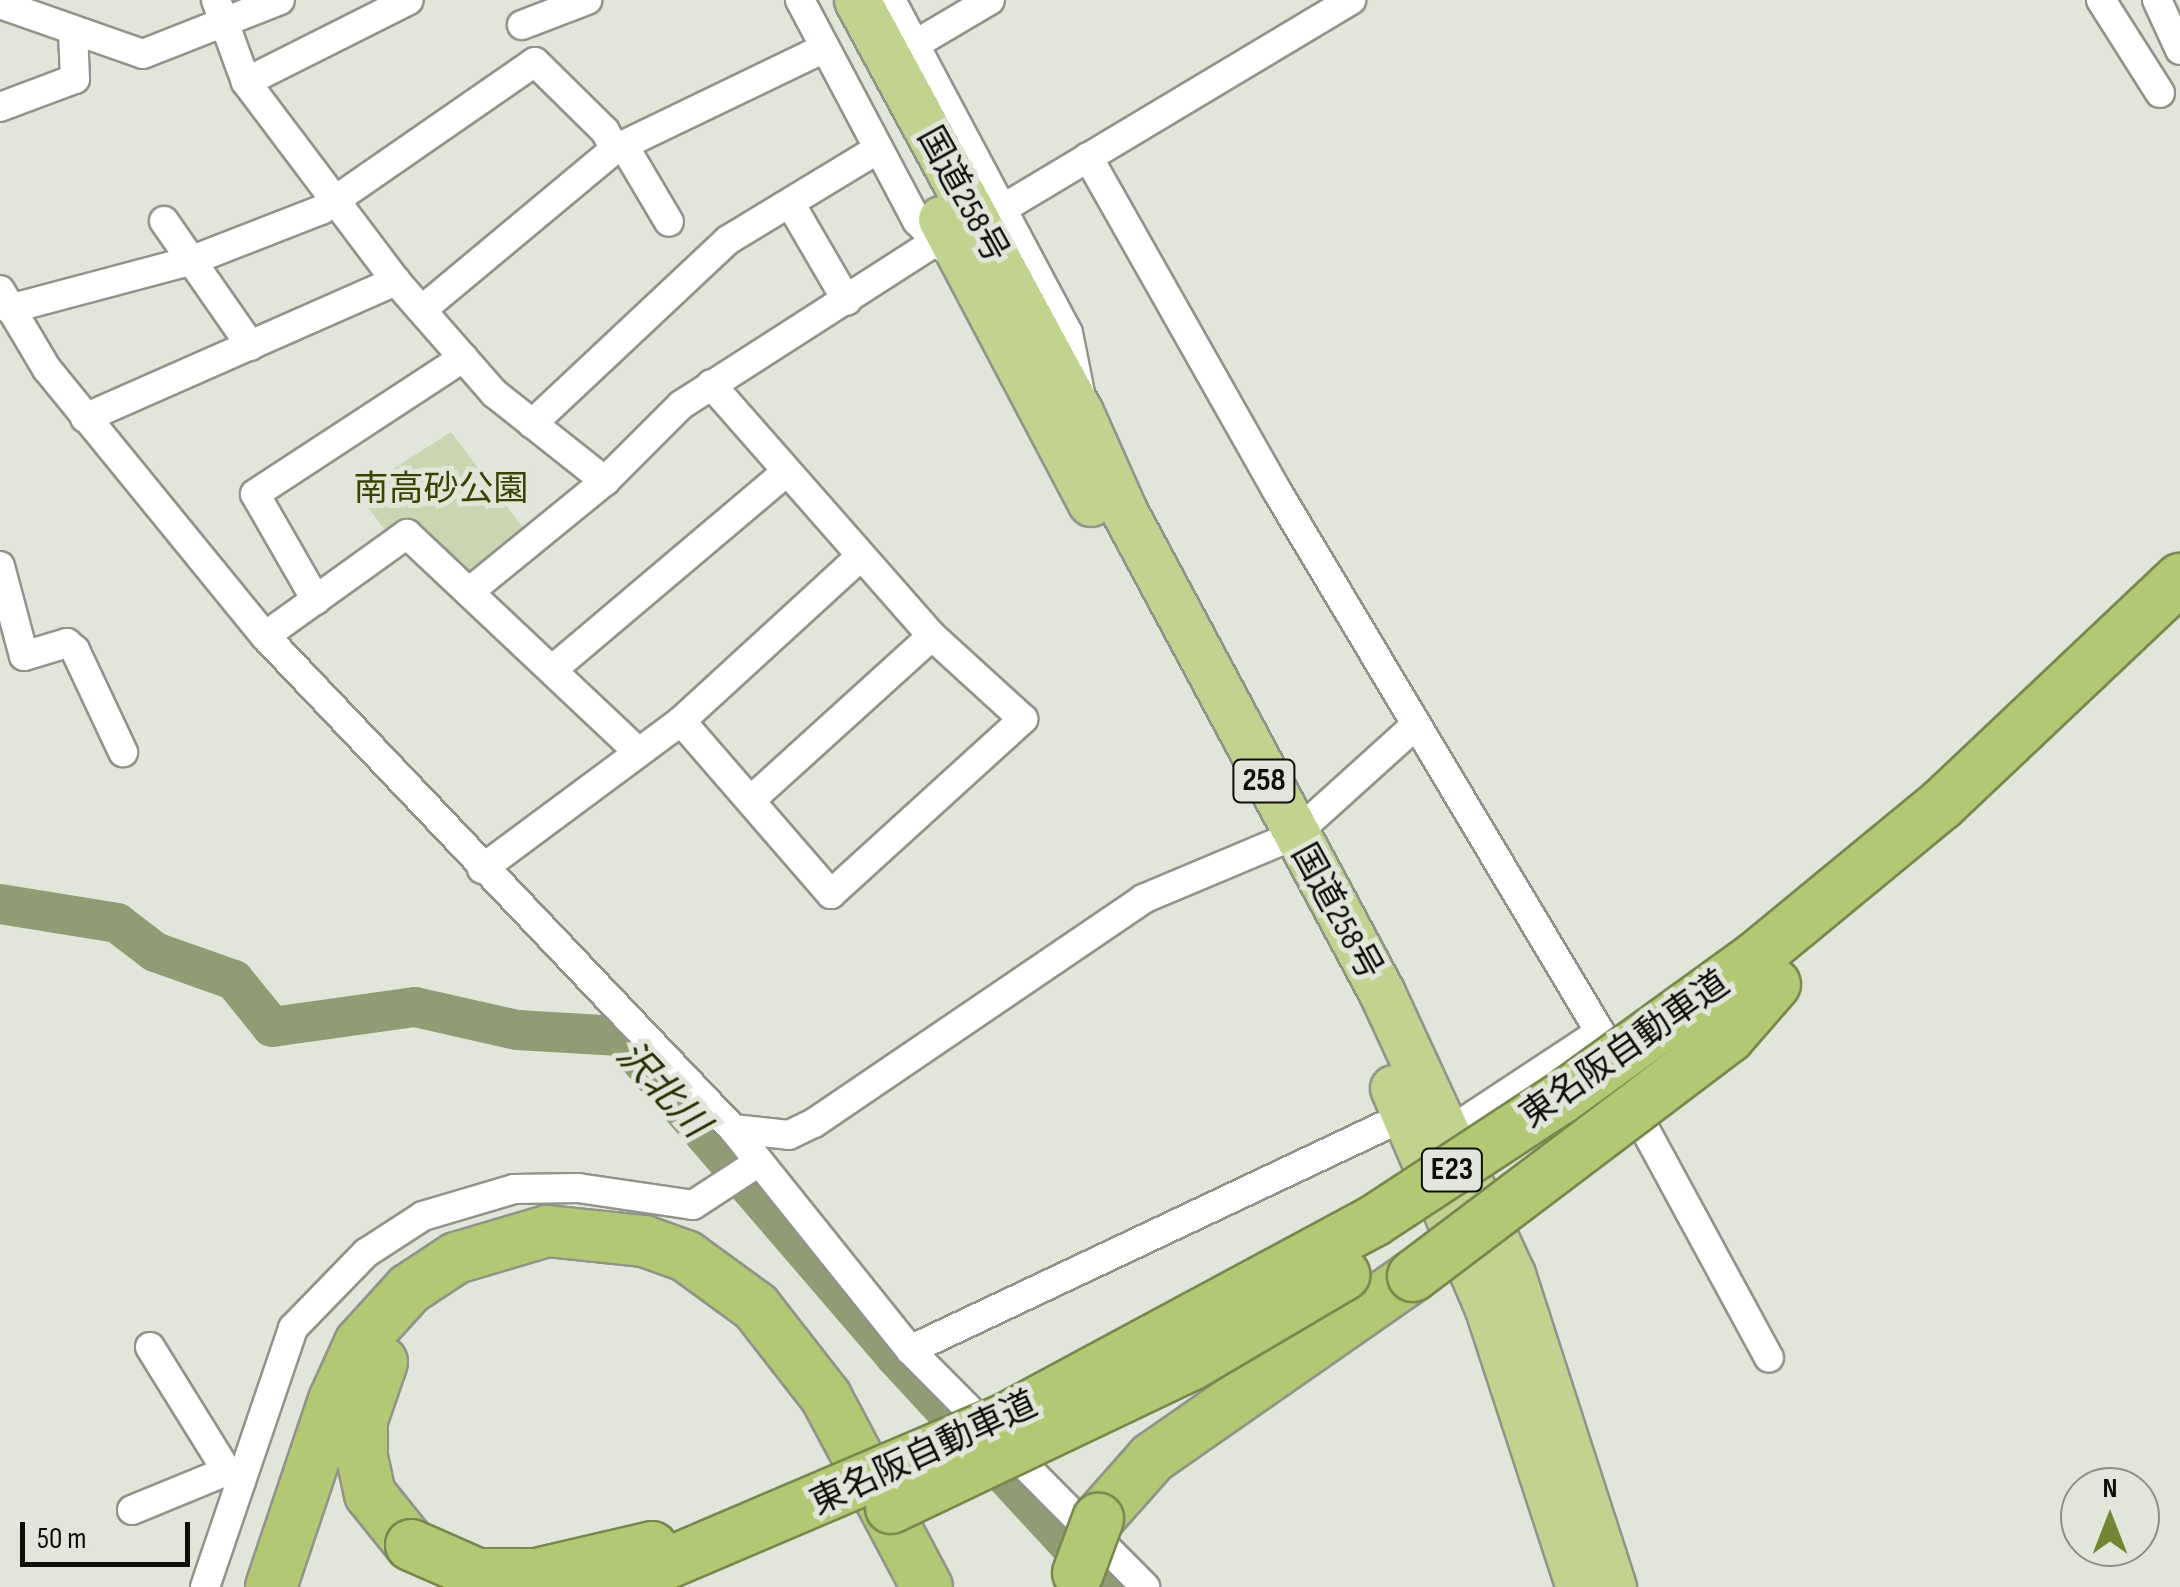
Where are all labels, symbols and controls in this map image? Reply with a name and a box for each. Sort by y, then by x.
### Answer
street label: 国道258号 [908,120,1016,270]
park label: 南高砂公園 [354,469,528,511]
road number: 258 [1232,754,1296,808]
street label: 国道258号 [1282,837,1390,987]
street label: 東名阪自動車道 [1513,963,1737,1137]
water label: 沢北川 [606,1033,718,1147]
road number: E23 [1420,1143,1484,1197]
street label: 東名阪自動車道 [804,1383,1044,1525]
north arrow [2060,1467,2160,1567]
text: N [2103,1472,2117,1505]
scale bar [25,1502,195,1564]
text: 50 m [37,1521,86,1557]

